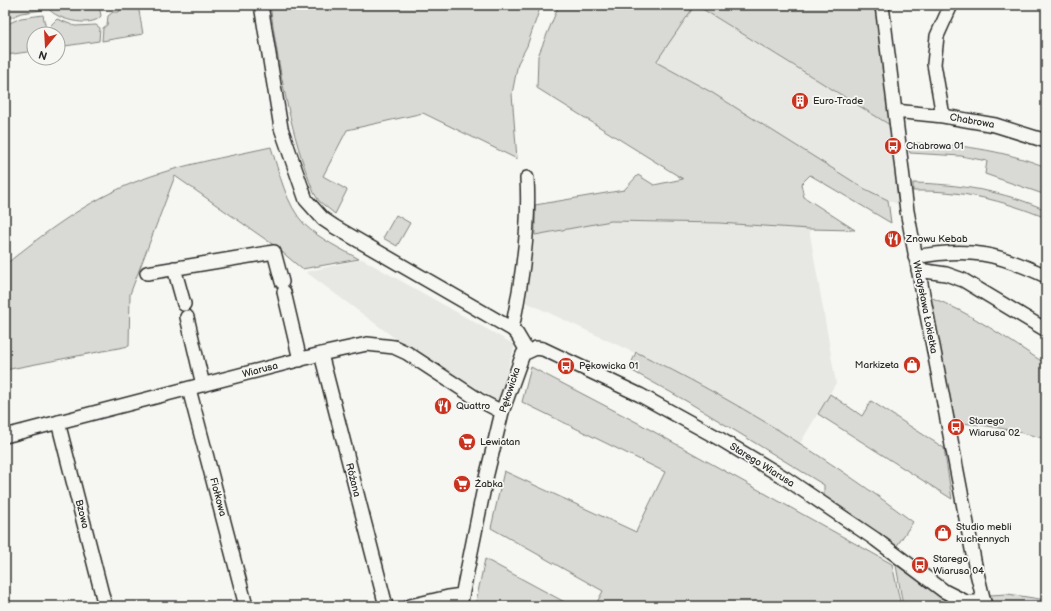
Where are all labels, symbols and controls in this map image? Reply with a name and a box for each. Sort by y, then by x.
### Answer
north arrow [26,26,66,66]
text: N [37,48,49,62]
building icon: Euro-Trade [790,91,810,111]
place label: Euro-Trade [813,95,863,107]
street label: Chabrowa [949,111,996,131]
bus stop icon: Chabrowa 01 [883,136,903,156]
place label: Chabrowa 01 [906,140,964,152]
restaurant icon: Znowu Kebab [883,229,903,249]
place label: Znowu Kebab [905,233,968,245]
street label: Władysława Łokietka [910,259,940,355]
shop icon: Markizeta [902,355,922,375]
bus stop icon: Pękowicka 01 [556,356,576,376]
street label: Wiarusa [241,359,279,381]
place label: Markizeta [855,359,899,371]
place label: Pękowicka 01 [579,360,639,372]
street label: Pękowicka [497,366,523,414]
restaurant icon: Quattro [433,396,453,416]
place label: Quattro [456,400,491,412]
place label: Starego Wiarusa 02 [969,415,1020,439]
bus stop icon: Starego Wiarusa 02 [946,417,966,437]
supermarket icon: Lewiatan [457,432,477,452]
place label: Lewiatan [480,436,521,448]
street label: Starego Wiarusa [727,440,797,490]
street label: Różana [343,462,363,498]
supermarket icon: Żabka [452,474,472,494]
street label: Fiołkowa [207,476,229,518]
place label: Żabka [474,478,503,490]
street label: Bzowa [73,498,91,530]
place label: Studio mebli kuchennych [956,521,1012,545]
shop icon: Studio mebli kuchennych [933,523,953,543]
place label: Starego Wiarusa 04 [933,553,984,577]
bus stop icon: Starego Wiarusa 04 [910,555,930,575]

